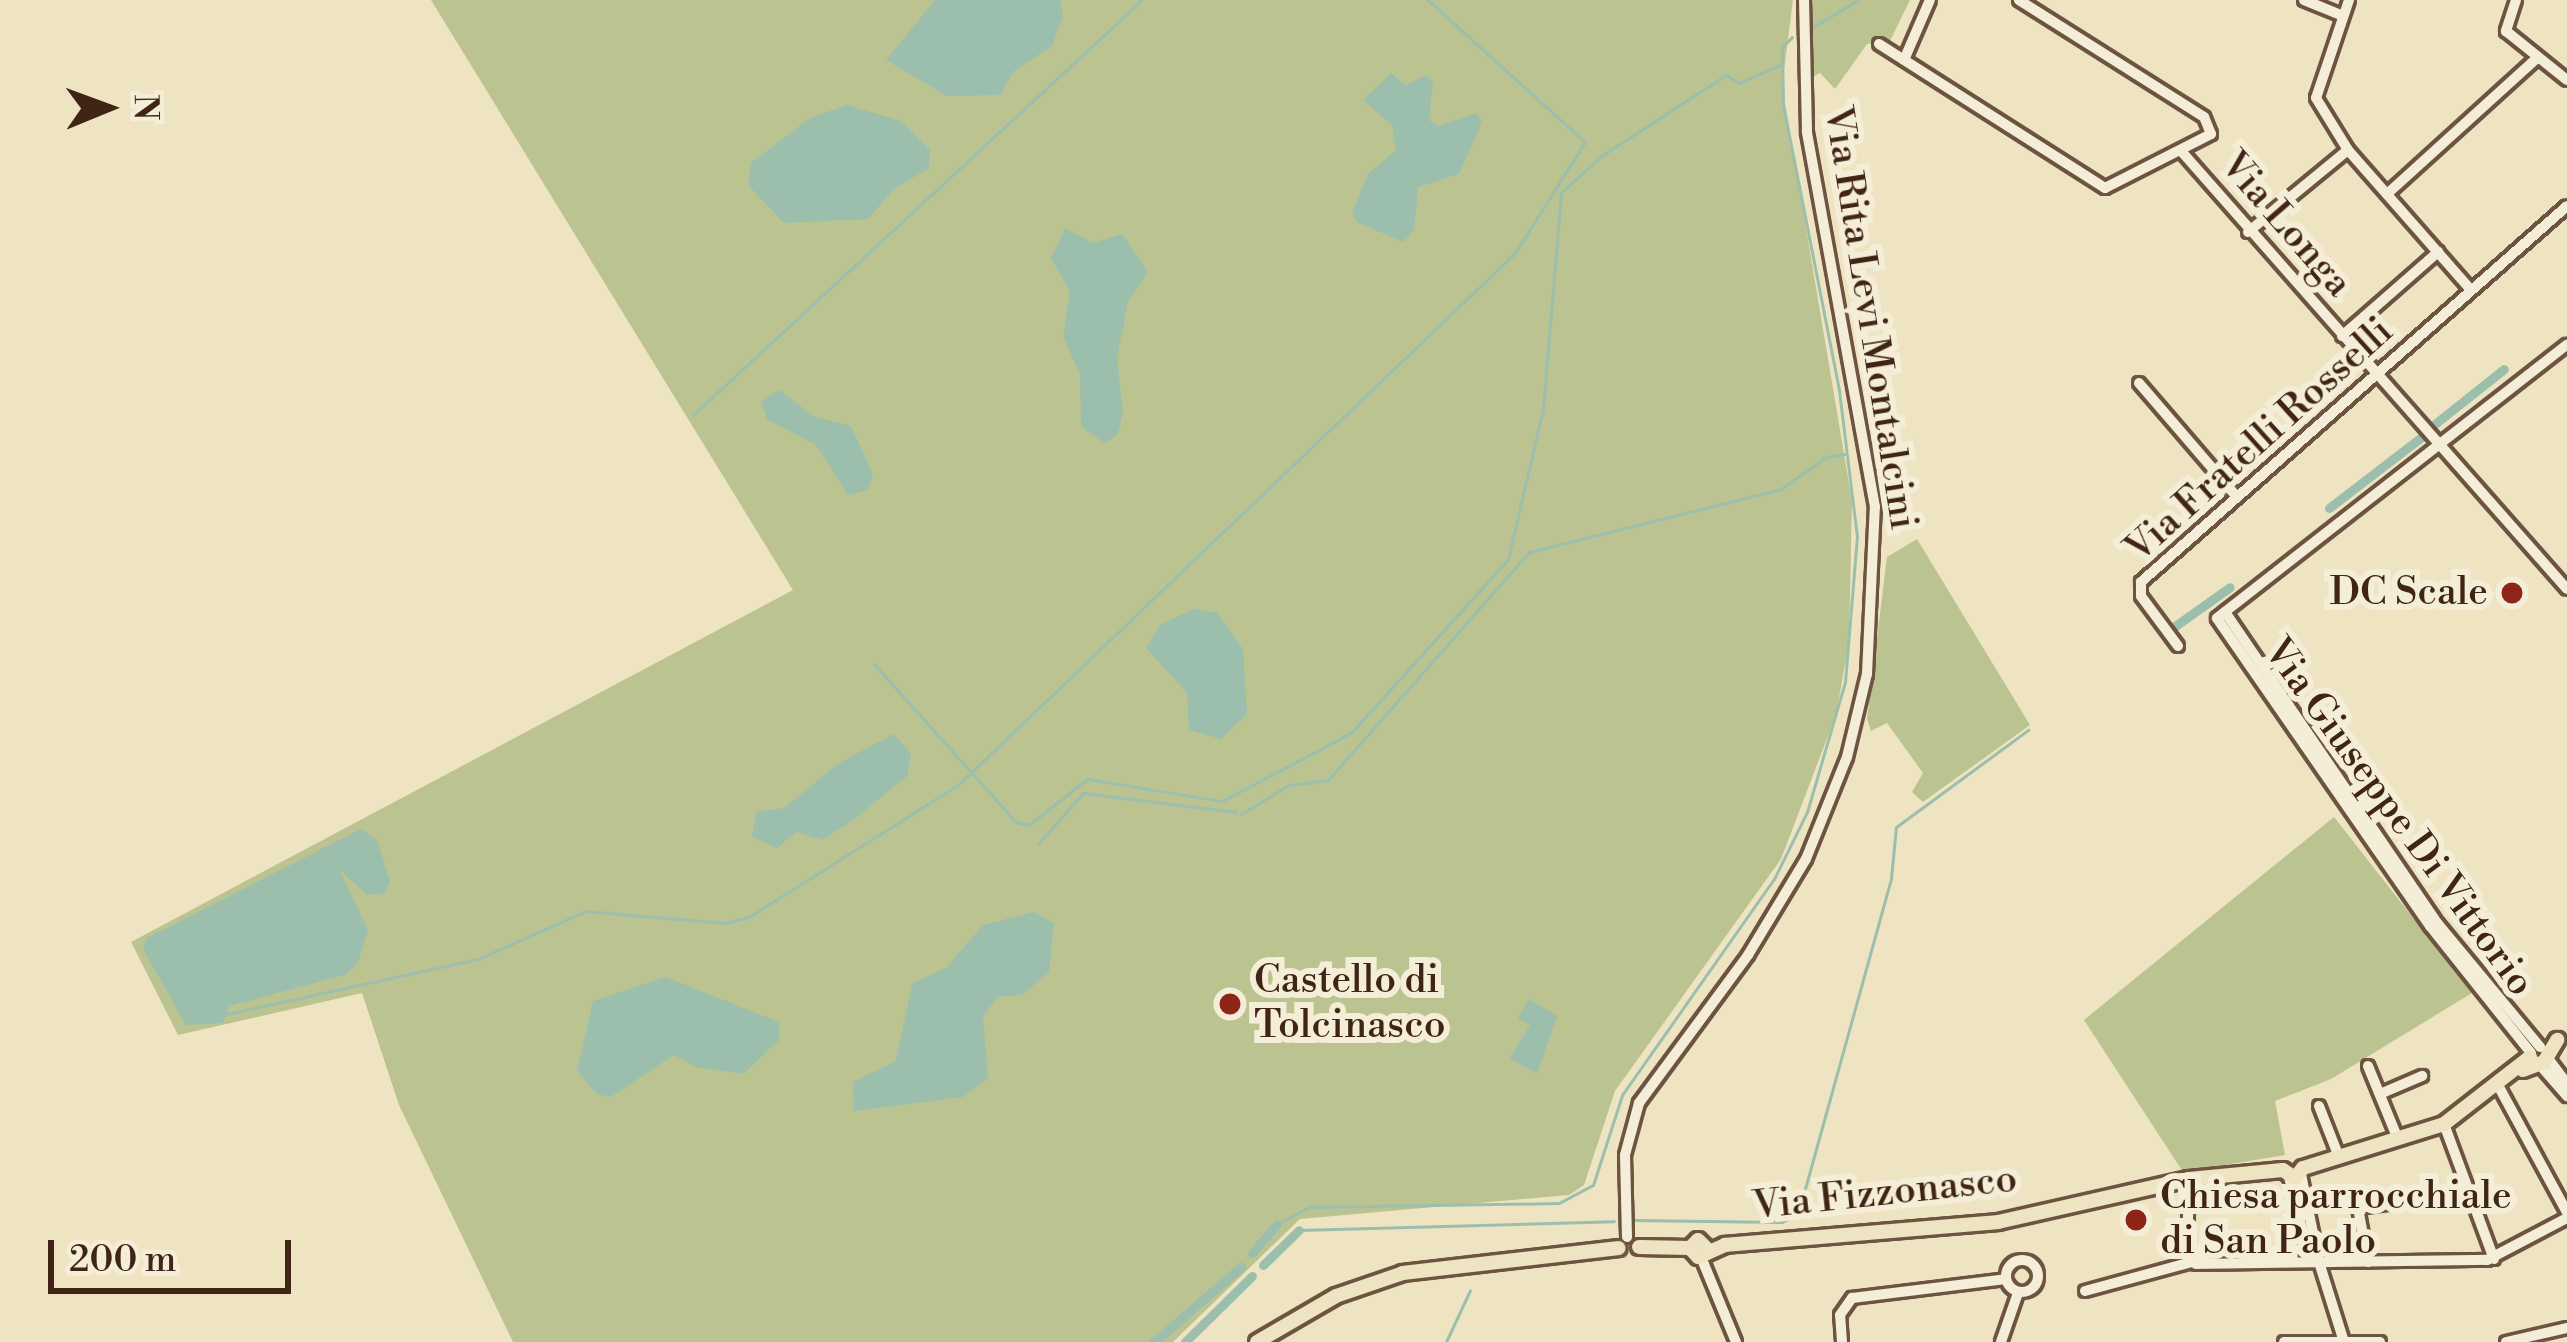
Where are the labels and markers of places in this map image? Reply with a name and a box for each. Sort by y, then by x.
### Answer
place label: DC Scale [2330,570,2488,616]
marker: DC Scale [2499,580,2525,606]
place label: Castello di Tolcinasco [1254,959,1446,1050]
marker: Castello di Tolcinasco [1217,991,1243,1017]
place label: Chiesa parrocchiale di San Paolo [2160,1175,2512,1266]
marker: Chiesa parrocchiale di San Paolo [2123,1207,2149,1233]

